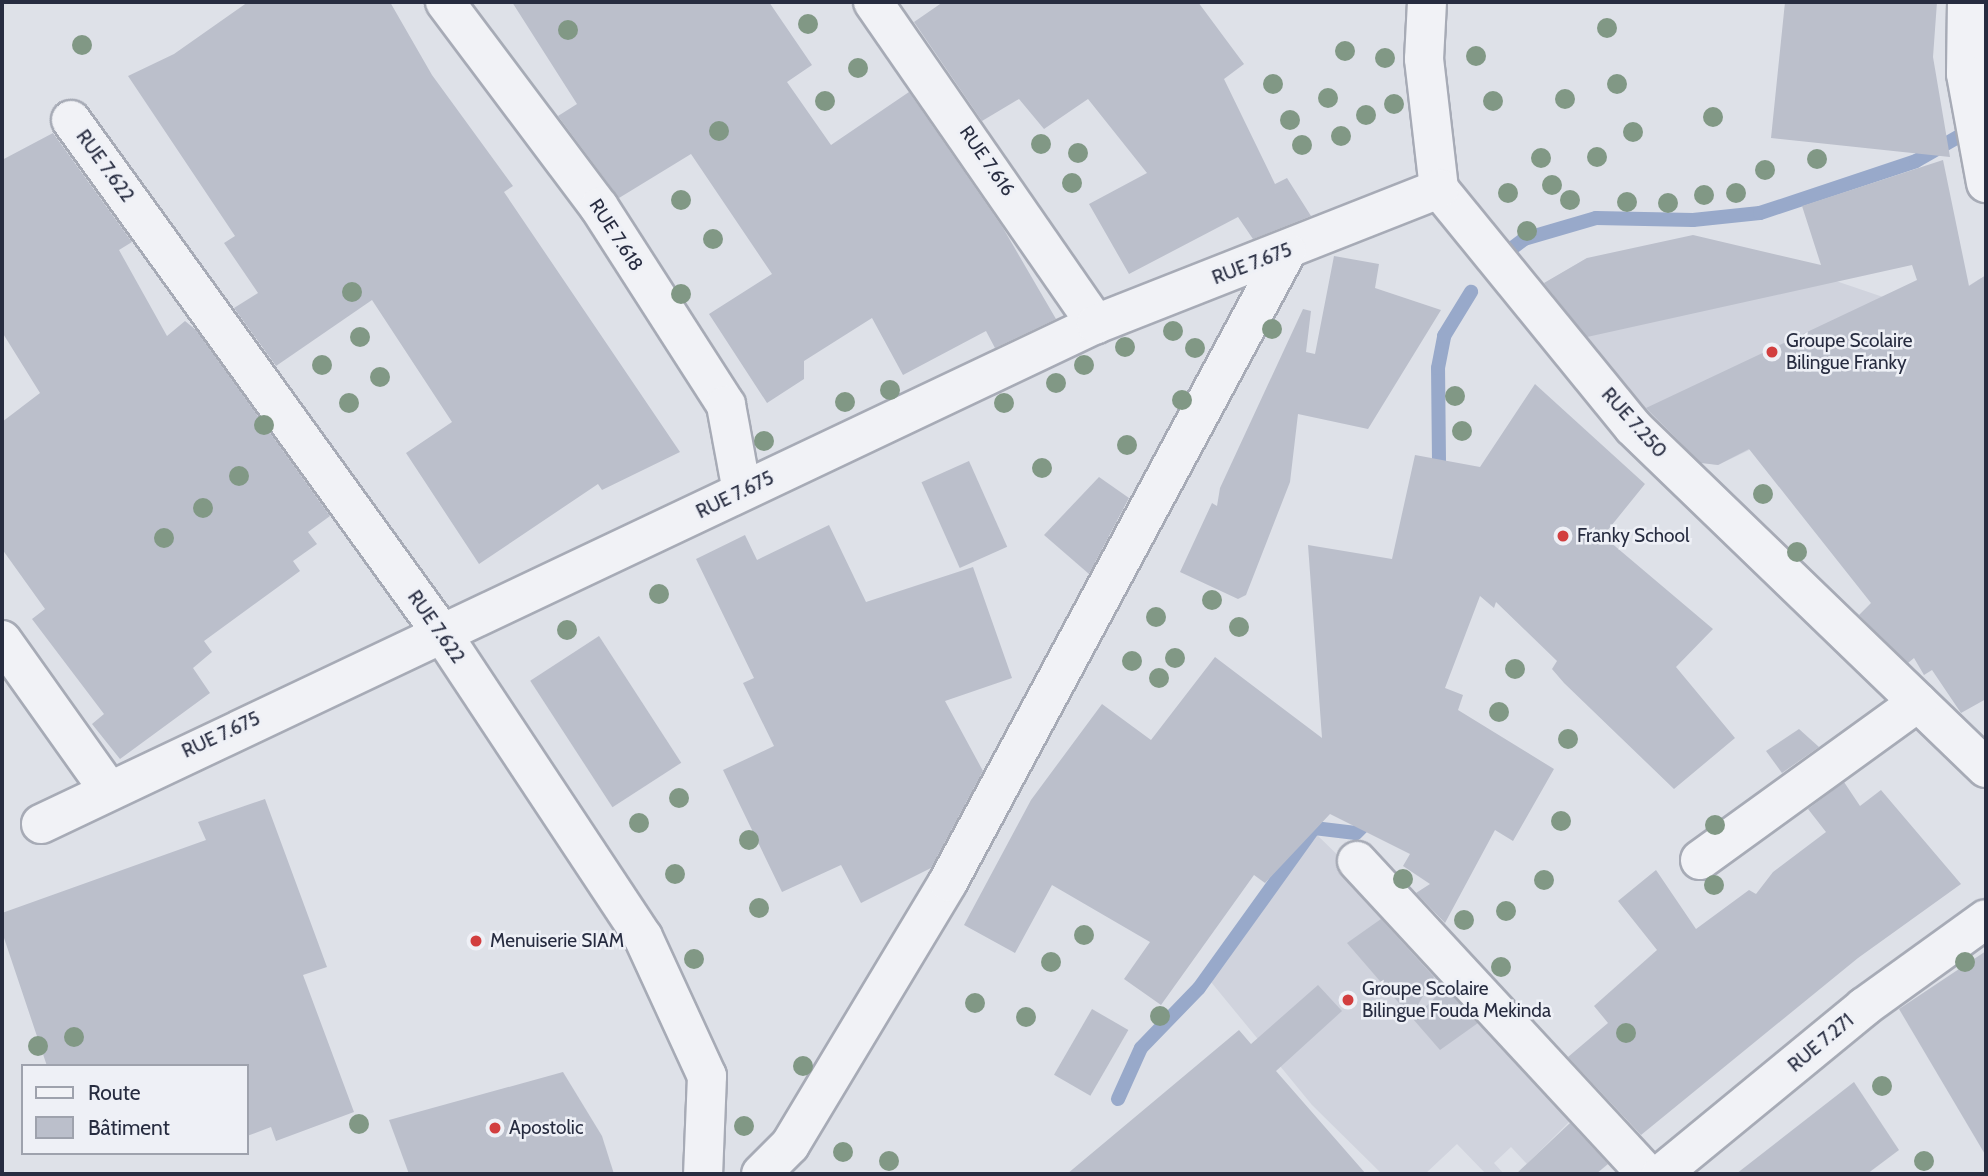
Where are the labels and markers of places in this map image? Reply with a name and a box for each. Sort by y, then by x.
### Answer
place label: Groupe Scolaire Bilingue Franky [1786,330,1913,374]
marker: Groupe Scolaire Bilingue Franky [1764,344,1780,360]
place label: Franky School [1577,525,1689,547]
marker: Franky School [1555,528,1571,544]
place label: Menuiserie SIAM [490,930,624,952]
marker: Menuiserie SIAM [468,933,484,949]
place label: Groupe Scolaire Bilingue Fouda Mekinda [1362,978,1551,1022]
marker: Groupe Scolaire Bilingue Fouda Mekinda [1340,992,1356,1008]
place label: Apostolic [509,1117,584,1139]
marker: Apostolic [487,1120,503,1136]

